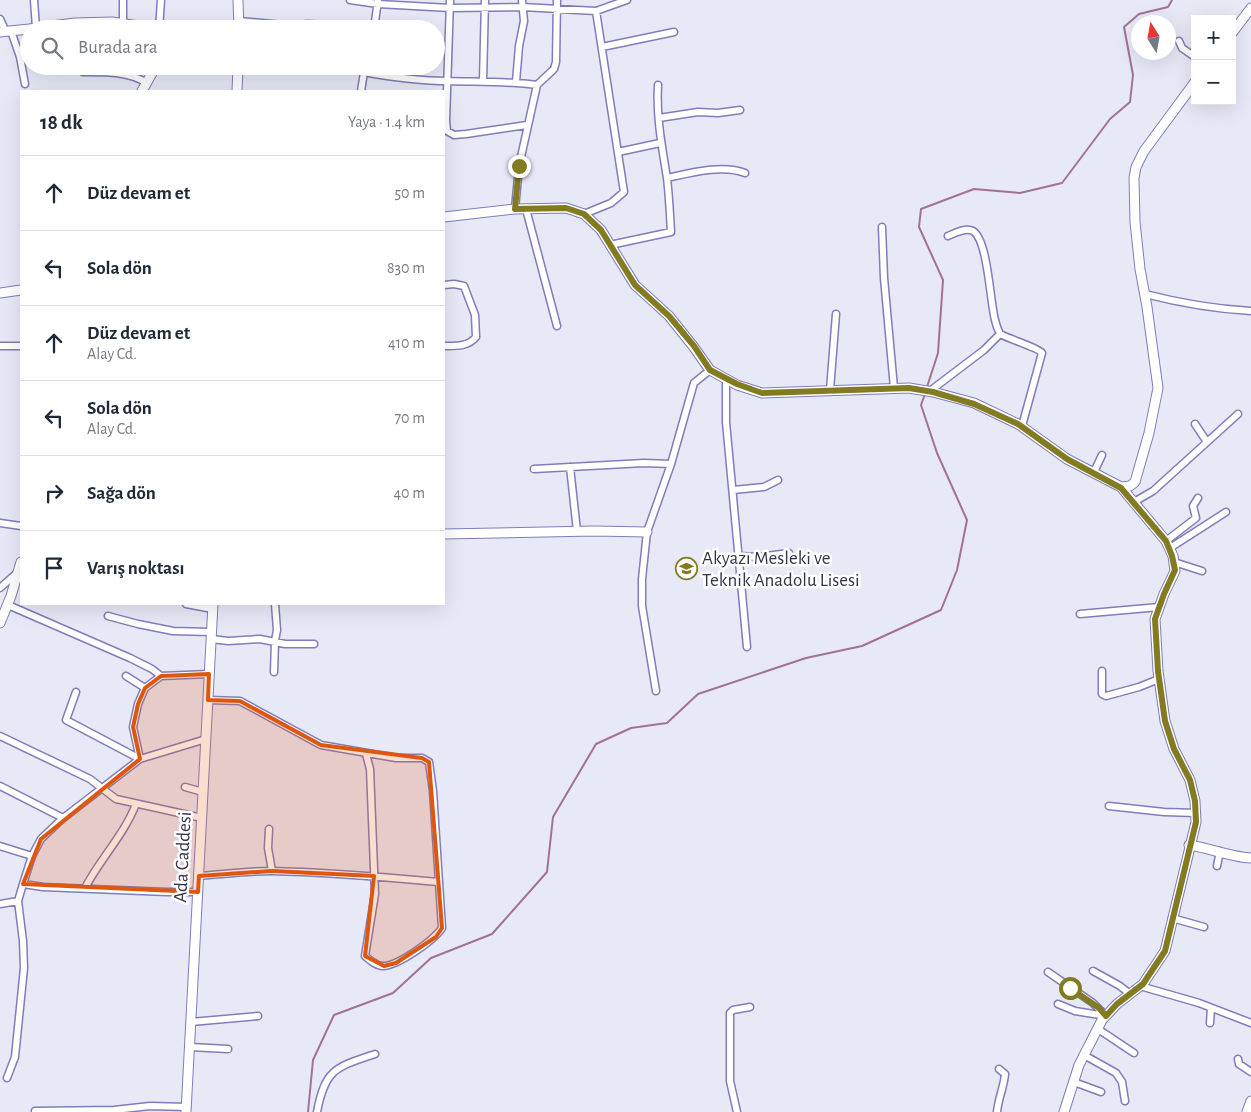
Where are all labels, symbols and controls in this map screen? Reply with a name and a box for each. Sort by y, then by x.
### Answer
north arrow [1131,15,1176,60]
map controls [1191,15,1236,105]
button: + [1191,15,1236,60]
search box [20,20,445,75]
icon: search [38,34,66,62]
text: Burada ara [78,38,157,57]
button: − [1191,60,1236,105]
text: 18 dk [40,112,83,133]
text: Yaya · 1.4 km [348,114,425,130]
route end [508,155,531,178]
icon: ahead [40,179,68,207]
text: Düz devam et [87,184,190,203]
text: 50 m [394,185,425,201]
icon: left [40,254,68,282]
text: Sola dön [87,259,152,278]
text: 830 m [387,260,425,276]
text: Düz devam et [87,324,190,343]
icon: ahead [40,329,68,357]
text: 410 m [388,335,425,351]
text: Alay Cd. [87,346,137,362]
text: Sola dön [87,399,152,418]
icon: left [40,404,68,432]
text: 70 m [394,410,425,426]
text: Alay Cd. [87,421,137,437]
icon: right [40,479,68,507]
text: Sağa dön [87,484,156,503]
text: 40 m [393,485,425,501]
place label: Akyazı Mesleki ve Teknik Anadolu Lisesi [702,549,860,590]
icon: arrive [40,554,68,582]
school or university icon: Akyazı Mesleki ve Teknik Anadolu Lisesi [674,557,698,581]
text: Varış noktası [87,559,185,578]
street label: Ada Caddesi [171,811,195,903]
route start [1059,977,1082,1000]

